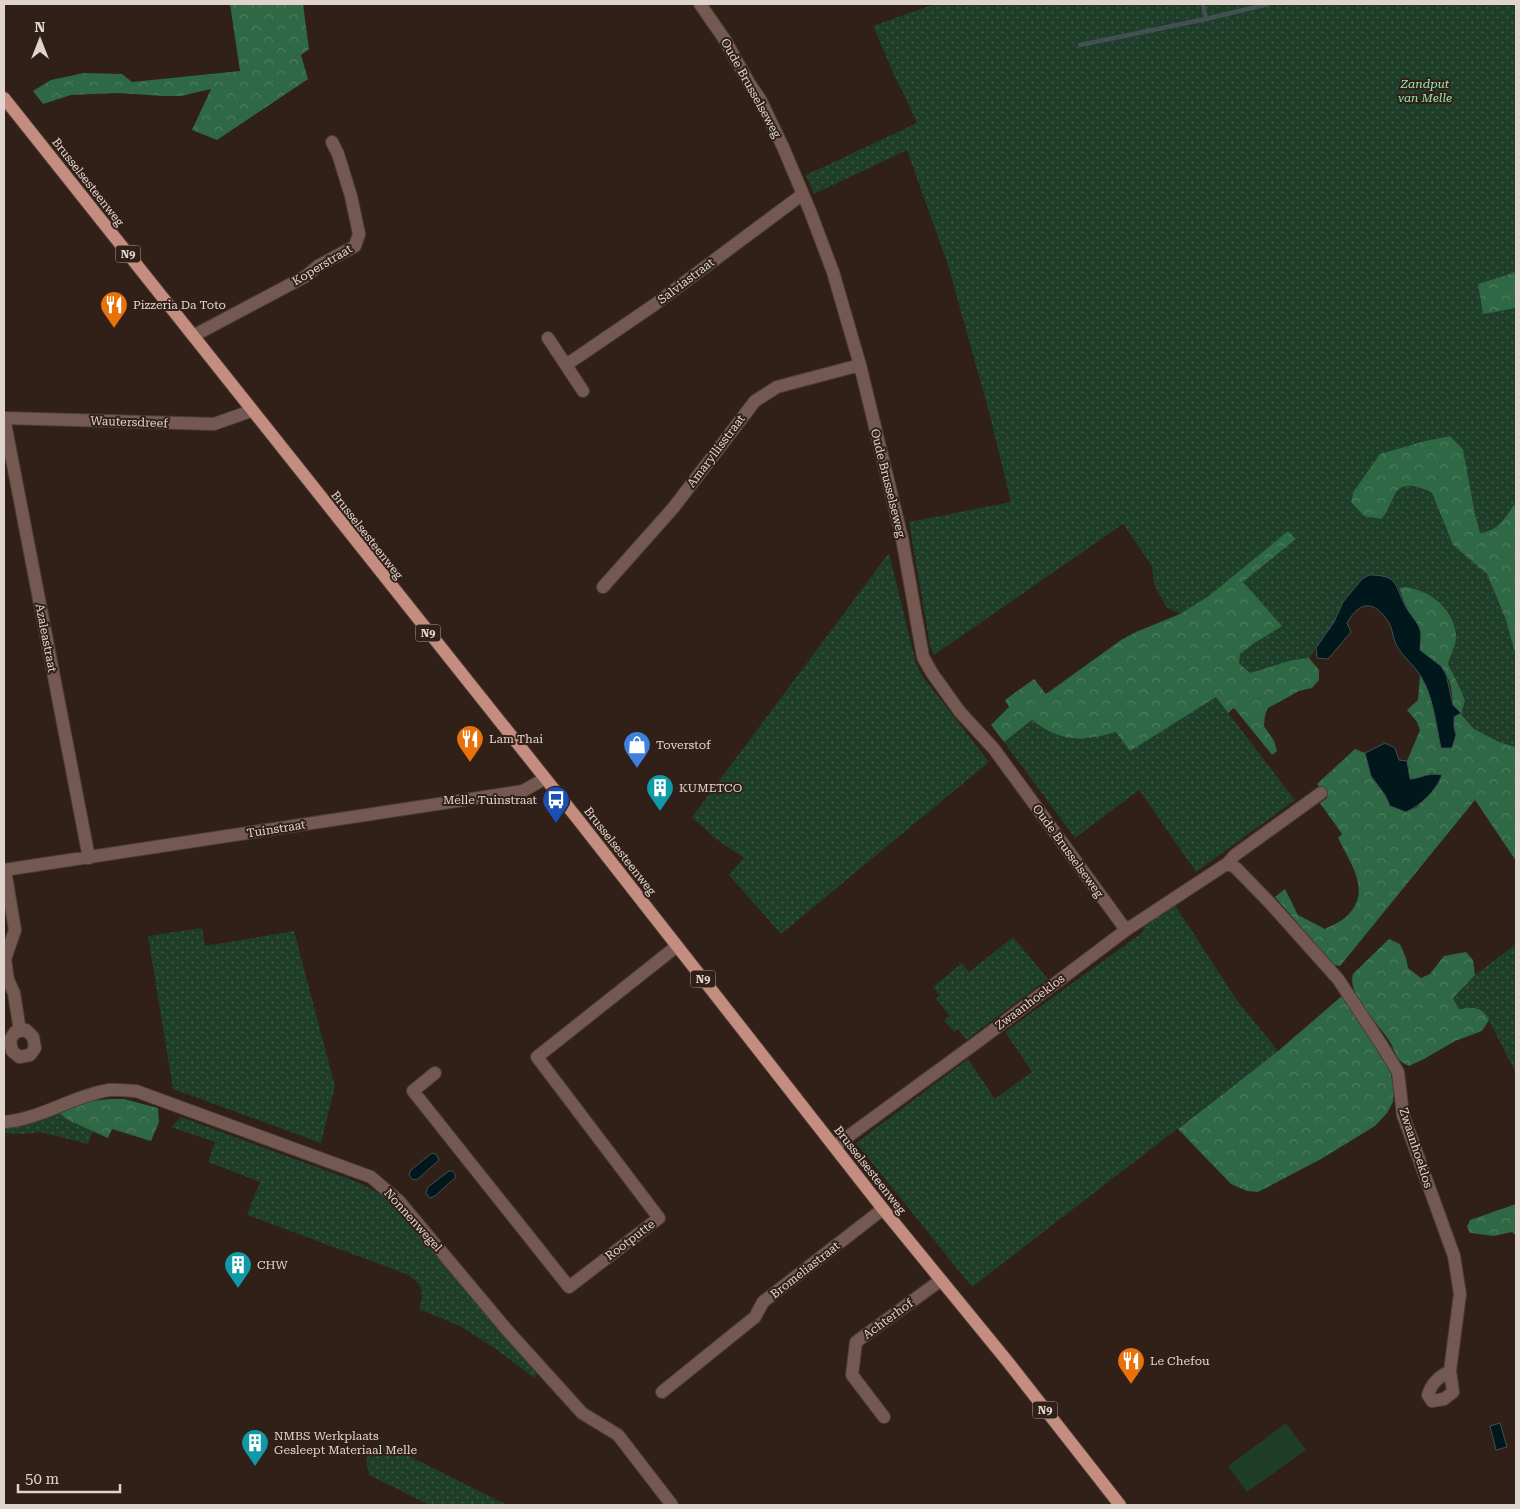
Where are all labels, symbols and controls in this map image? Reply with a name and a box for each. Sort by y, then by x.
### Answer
north arrow [15,15,65,65]
text: N [35,19,46,35]
street label: Oude Brusselseweg [718,36,784,140]
park label: Zandput van Melle [1398,77,1452,105]
street label: Brusselsesteenweg [49,135,127,229]
street label: Koperstraat [289,241,355,288]
road number: N9 [116,245,140,262]
street label: Salviastraat [655,255,717,307]
restaurant icon: Pizzeria Da Toto [99,290,129,329]
place label: Pizzeria Da Toto [133,298,226,312]
street label: Amaryllisstraat [684,412,748,490]
street label: Wautersdreef [90,414,168,430]
street label: Oude Brusselseweg [868,427,908,539]
street label: Brusselsesteenweg [328,488,406,582]
street label: Azaleastraat [32,602,60,674]
road number: N9 [416,624,440,641]
restaurant icon: Lam Thai [455,724,485,763]
shop icon: Toverstof [622,730,652,769]
place label: Lam Thai [489,732,543,746]
place label: Toverstof [656,738,711,752]
building icon: KUMETCO [645,773,675,812]
place label: KUMETCO [679,781,742,795]
bus stop icon: Melle Tuinstraat [541,785,571,824]
place label: Melle Tuinstraat [443,793,538,807]
street label: Oude Brusselseweg [1030,802,1107,900]
street label: Brusselsesteenweg [581,804,659,898]
street label: Tuinstraat [246,817,307,841]
road number: N9 [690,971,716,988]
street label: Zwaanhoeklos [993,971,1068,1033]
street label: Zwaanhoeklos [1396,1106,1436,1190]
street label: Brusselsesteenweg [831,1123,909,1217]
street label: Nonnenwegel [381,1186,445,1254]
street label: Rootputte [603,1217,658,1263]
street label: Bromeliastraat [768,1238,843,1301]
building icon: CHW [223,1250,253,1289]
place label: CHW [257,1258,289,1272]
street label: Achterhof [860,1296,916,1342]
restaurant icon: Le Chefou [1116,1346,1146,1385]
place label: Le Chefou [1150,1354,1210,1368]
road number: N9 [1032,1402,1058,1418]
building icon: NMBS Werkplaats Gesleept Materiaal Melle [240,1428,270,1467]
place label: NMBS Werkplaats Gesleept Materiaal Melle [274,1429,417,1457]
scale bar [18,1462,120,1494]
text: 50 m [25,1470,60,1488]

